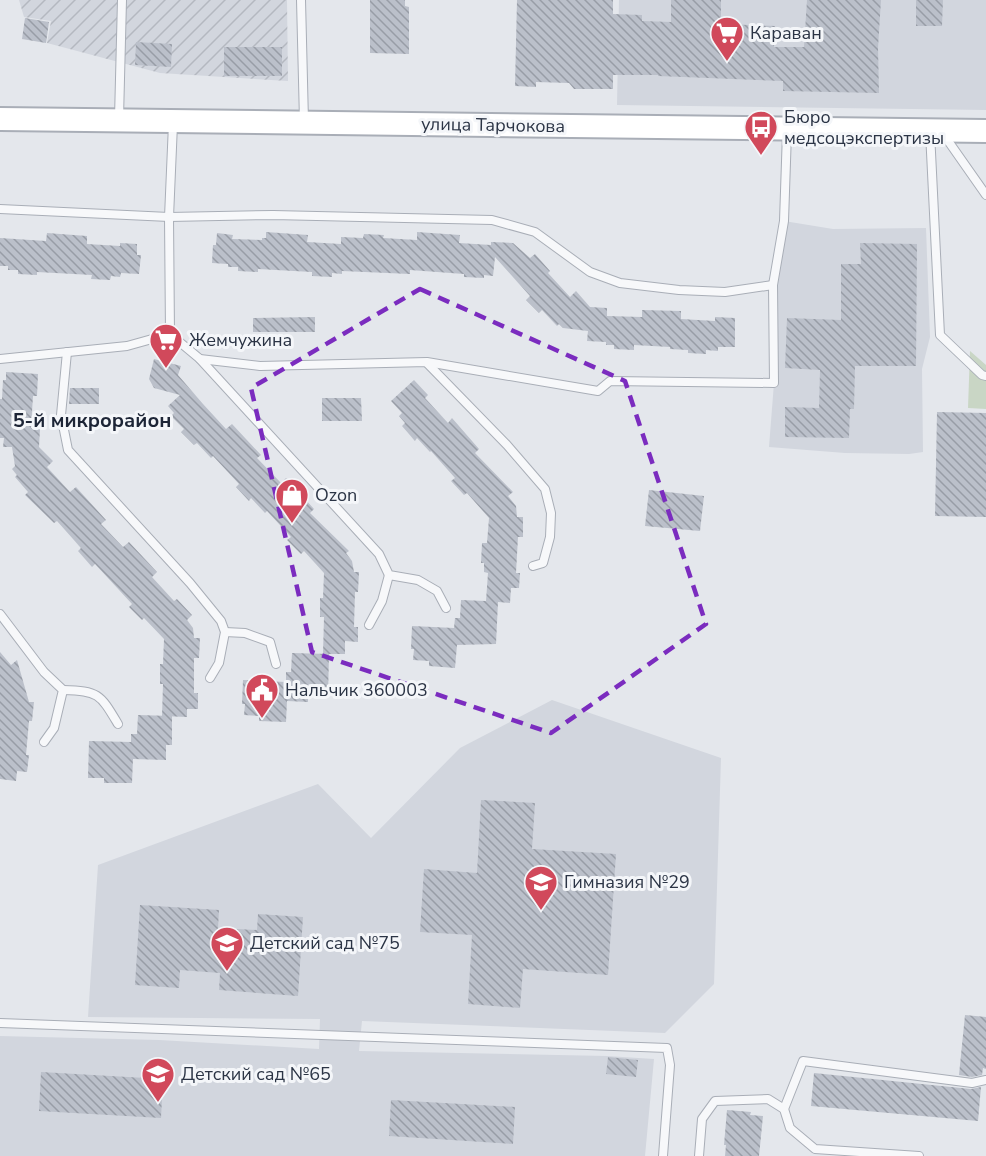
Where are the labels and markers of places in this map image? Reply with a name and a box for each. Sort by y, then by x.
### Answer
supermarket icon: Караван [709,15,745,62]
place label: Караван [750,21,822,45]
place label: Бюро медсоцэкспертизы [784,105,944,150]
bus stop icon: Бюро медсоцэкспертизы [743,109,779,156]
supermarket icon: Жемчужина [148,322,184,369]
place label: Жемчужина [189,328,292,352]
shop icon: Ozon [274,477,310,524]
place label: Ozon [315,483,357,507]
public building icon: Нальчик 360003 [244,672,280,719]
place label: Нальчик 360003 [285,678,428,702]
school or university icon: Гимназия №29 [523,864,559,911]
place label: Гимназия №29 [564,870,690,894]
school or university icon: Детский сад №75 [209,925,245,972]
place label: Детский сад №75 [250,931,400,955]
school or university icon: Детский сад №65 [140,1056,176,1103]
place label: Детский сад №65 [181,1062,331,1086]

